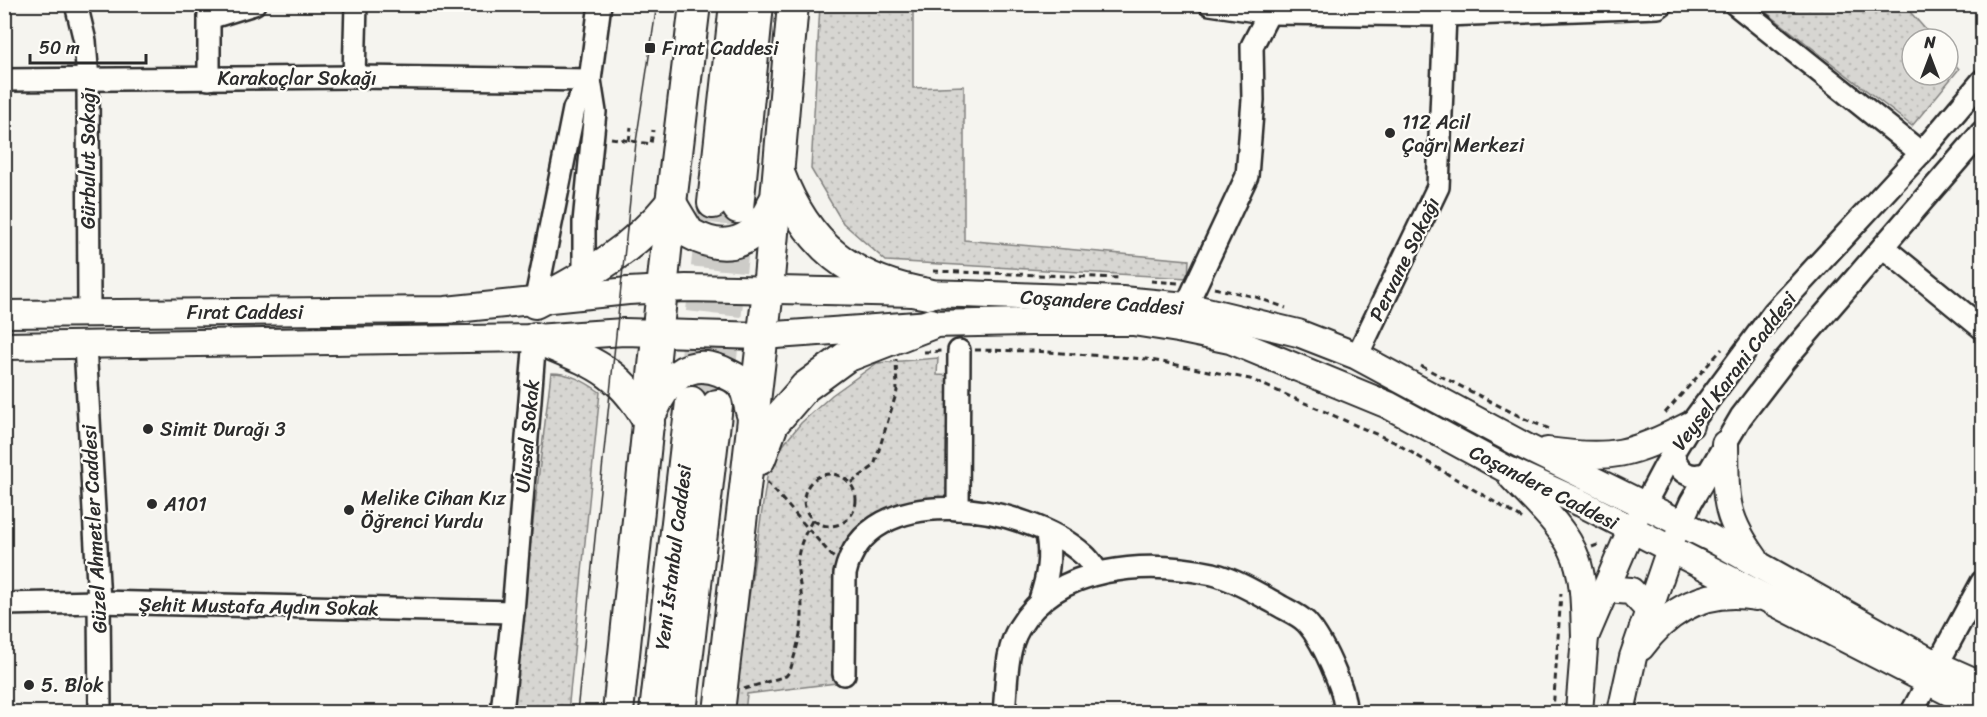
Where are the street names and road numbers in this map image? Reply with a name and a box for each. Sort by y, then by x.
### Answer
street label: Karakoçlar Sokağı [217,61,377,96]
street label: Gürbulut Sokağı [71,87,106,229]
street label: Pervane Sokağı [1359,191,1450,327]
street label: Coşandere Caddesi [1019,279,1186,326]
street label: Veysel Karani Caddesi [1663,283,1807,458]
street label: Fırat Caddesi [187,295,305,330]
street label: Ulusal Sokak [505,378,550,494]
street label: Güzel Ahmetler Caddesi [72,423,117,634]
street label: Coşandere Caddesi [1463,435,1626,541]
street label: Yeni İstanbul Caddesi [645,461,702,651]
street label: Şehit Mustafa Aydın Sokak [139,587,379,626]

